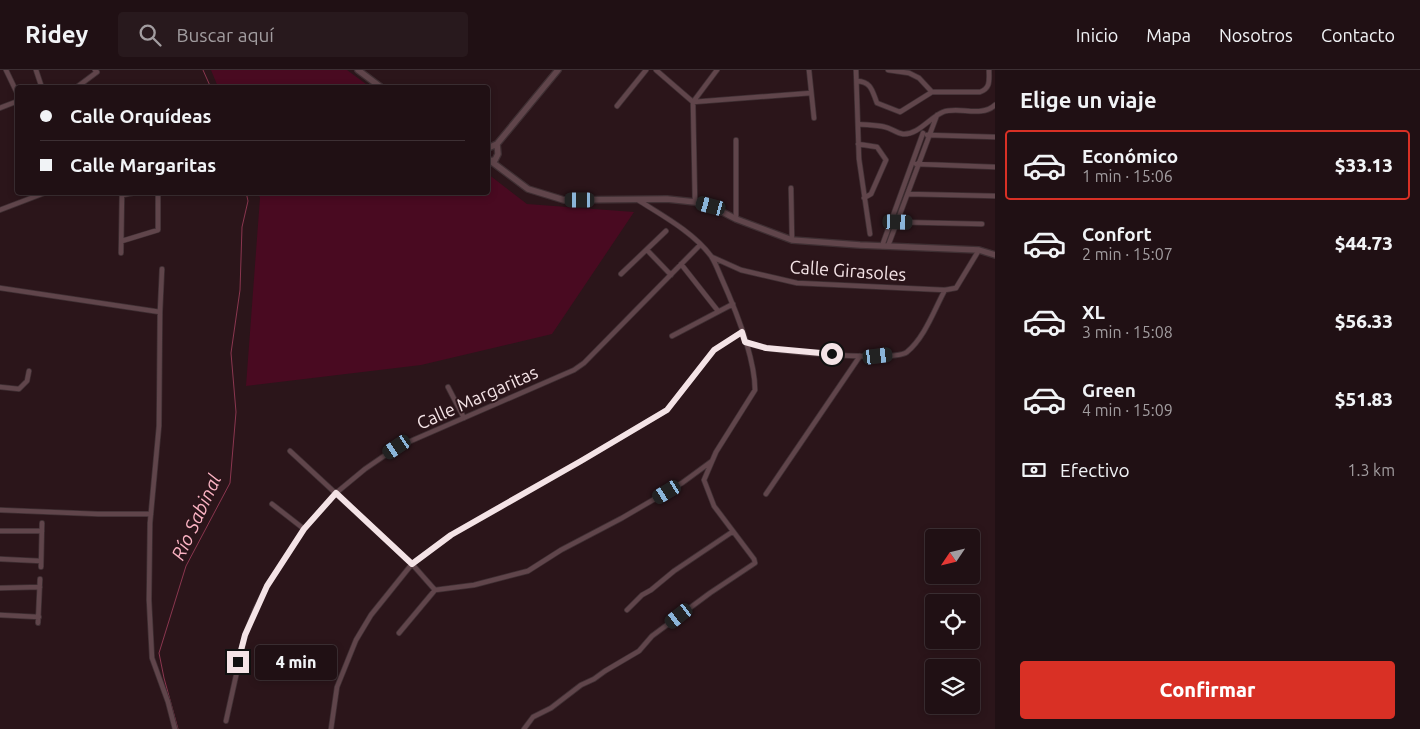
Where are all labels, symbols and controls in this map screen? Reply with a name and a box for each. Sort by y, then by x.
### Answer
search box [118,12,468,57]
text: Ridey [25,21,88,48]
icon: search [136,21,164,49]
text: Buscar aquí [176,24,274,46]
text: Inicio [1076,25,1118,45]
text: Mapa [1146,25,1191,45]
text: Nosotros [1219,25,1293,45]
text: Contacto [1321,25,1395,45]
text: Elige un viaje [1020,87,1157,112]
text: Calle Orquídeas [70,105,212,127]
icon: car [1022,143,1067,188]
text: Económico [1082,145,1178,167]
text: Calle Margaritas [70,154,216,176]
text: $33.13 [1335,154,1393,176]
text: 1 min · 15:06 [1082,167,1173,185]
car [565,193,595,208]
car [694,195,727,217]
car [882,214,913,230]
icon: car [1022,221,1067,266]
text: Confort [1082,223,1152,245]
text: $44.73 [1335,232,1393,254]
text: 2 min · 15:07 [1082,245,1173,263]
street label: Calle Girasoles [789,256,907,284]
icon: car [1022,299,1067,344]
text: XL [1082,301,1105,323]
text: $56.33 [1335,310,1393,332]
text: 3 min · 15:08 [1082,323,1173,341]
route start [821,343,843,365]
car [862,347,893,365]
street label: Calle Margaritas [413,361,541,433]
icon: car [1022,377,1067,422]
text: Green [1082,379,1136,401]
text: $51.83 [1335,388,1393,410]
text: 4 min · 15:09 [1082,401,1173,419]
car [380,432,413,462]
icon: cash [1020,456,1048,484]
text: Efectivo [1060,459,1130,481]
text: 1.3 km [1347,461,1395,479]
water label: Río Sabinal [167,470,226,563]
car [650,478,683,506]
north arrow [925,529,980,584]
map controls [925,529,980,714]
button: locate [925,594,980,649]
car [662,601,695,631]
callout: 4 min [256,644,338,680]
route end [227,651,249,673]
text: 4 min [276,653,316,671]
button: layers [925,659,980,714]
button: Confirmar [1020,661,1395,719]

